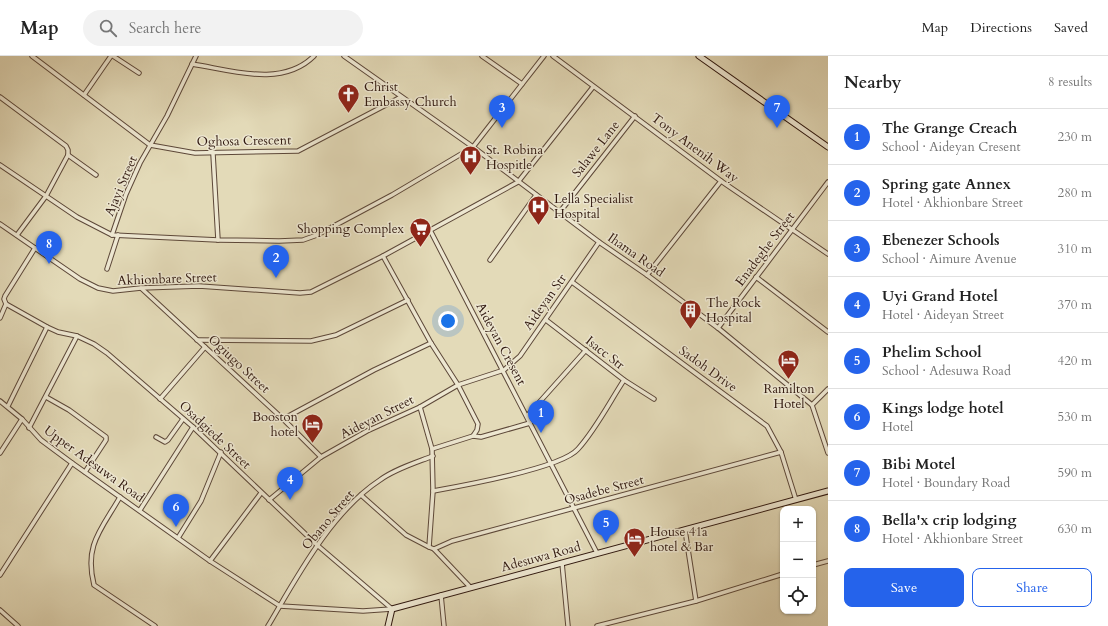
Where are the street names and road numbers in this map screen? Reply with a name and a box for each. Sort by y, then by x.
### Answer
street label: Tony Anenih Way [648,109,743,187]
street label: Salawe Lane [568,117,624,181]
street label: Oghosa Crescent [197,131,291,151]
street label: Ajayi Street [100,153,142,219]
street label: Enadeghe Street [731,208,799,290]
street label: Ihama Road [604,229,668,281]
street label: Akhionbare Street [117,268,217,290]
street label: Aideyan Str [519,270,571,334]
street label: Aideyan Cresent [472,299,530,389]
street label: Ogiugo Street [204,331,274,397]
street label: Isacc Str [582,332,629,374]
street label: Sadoh Drive [675,342,741,396]
street label: Aideyan Street [337,391,417,443]
street label: Osadgiede Street [175,397,255,473]
street label: Upper Adesuwa Road [40,421,148,507]
street label: Osadebe Street [562,471,646,509]
street label: Obano Street [298,486,358,554]
street label: Adesuwa Road [499,538,583,576]

